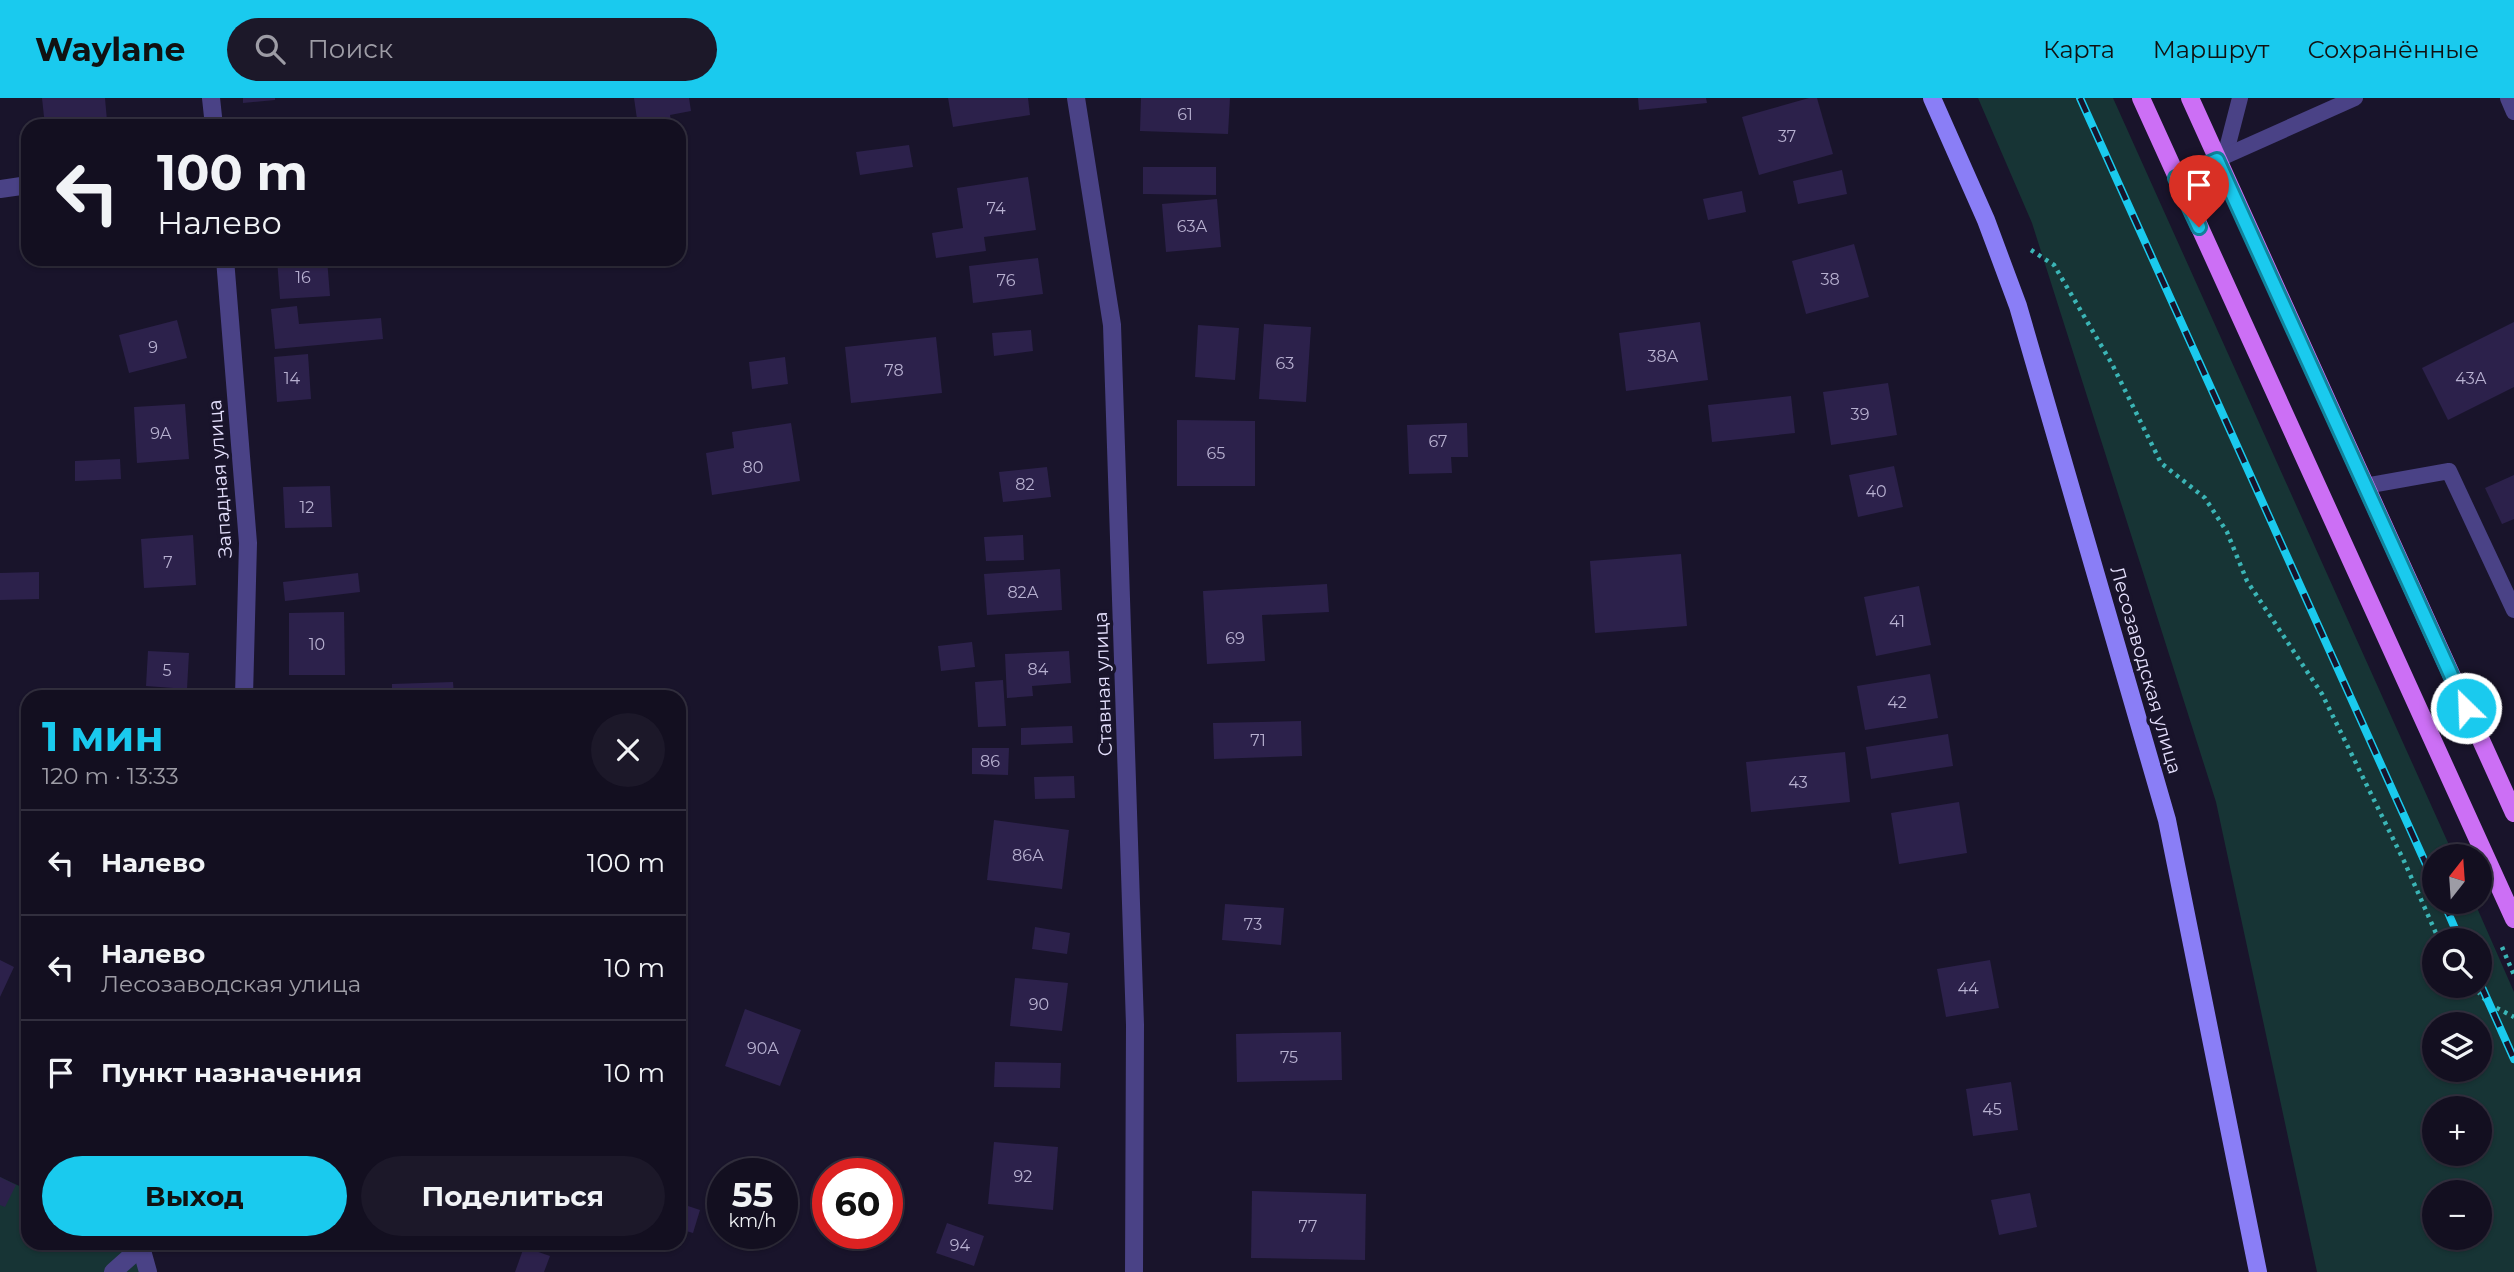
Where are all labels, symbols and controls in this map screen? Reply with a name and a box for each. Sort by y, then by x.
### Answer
search box [227,18,717,81]
text: Waylane [35,29,185,69]
icon: search [251,30,289,68]
text: Поиск [307,33,393,65]
text: Карта [2043,35,2115,64]
text: Маршрут [2153,35,2269,64]
text: Сохранённые [2307,35,2479,64]
house number: 61 [1177,105,1193,124]
house number: 37 [1778,127,1796,146]
text: 100 m [157,143,308,202]
icon: left [42,147,133,238]
pin [2169,155,2229,227]
icon: arrive [2180,166,2218,204]
house number: 74 [987,199,1006,218]
text: Налево [157,203,282,242]
house number: 63А [1177,217,1207,236]
house number: 16 [295,268,311,287]
house number: 38 [1820,270,1840,289]
house number: 76 [997,271,1016,290]
house number: 9 [148,338,158,357]
house number: 38А [1647,347,1679,366]
house number: 63 [1276,354,1294,373]
house number: 78 [884,361,904,380]
house number: 14 [284,369,301,388]
house number: 43А [2455,369,2487,388]
street label: Западная улица [203,399,237,559]
house number: 39 [1851,405,1869,424]
house number: 9А [150,424,172,443]
house number: 67 [1428,432,1448,451]
house number: 65 [1207,444,1225,463]
house number: 80 [743,458,763,477]
house number: 82 [1015,475,1035,494]
house number: 40 [1865,482,1887,501]
house number: 12 [300,498,314,517]
house number: 7 [163,553,173,572]
street label: Лесозаводская улица [2105,564,2187,776]
house number: 82А [1007,583,1039,602]
street label: Ставная улица [1089,611,1117,757]
house number: 41 [1889,612,1905,631]
house number: 69 [1225,629,1245,648]
house number: 10 [309,635,325,654]
house number: 84 [1028,660,1049,679]
house number: 5 [162,661,172,680]
position arrow [2429,671,2503,745]
house number: 42 [1887,693,1907,712]
text: 1 мин [42,710,164,762]
button: close [591,713,665,787]
house number: 71 [1250,731,1266,750]
house number: 86 [980,752,1000,771]
text: 120 m · 13:33 [42,762,179,790]
house number: 43 [1788,773,1808,792]
icon: left [42,844,80,882]
north arrow [2422,844,2492,914]
map controls [2422,844,2492,1250]
house number: 86А [1012,846,1044,865]
text: Налево [101,847,205,879]
text: 100 m [587,847,665,879]
house number: 73 [1244,915,1262,934]
button: search [2422,928,2492,998]
text: Налево [101,938,205,970]
icon: left [42,949,80,987]
text: 10 m [604,952,665,984]
text: Лесозаводская улица [101,970,361,998]
house number: 44 [1957,979,1979,998]
house number: 90 [1029,995,1049,1014]
button: layers [2422,1012,2492,1082]
house number: 90А [747,1039,779,1058]
house number: 75 [1280,1048,1298,1067]
icon: arrive [42,1054,80,1092]
text: Пункт назначения [101,1057,362,1089]
text: 10 m [604,1057,665,1089]
button: + [2422,1096,2492,1166]
house number: 45 [1982,1100,2002,1119]
button: Выход [42,1156,347,1236]
button: Поделиться [361,1156,665,1236]
speed limit sign: 60 [812,1158,903,1249]
house number: 92 [1014,1167,1032,1186]
text: 55 [732,1173,773,1216]
button: − [2422,1180,2492,1250]
text: km/h [728,1210,777,1232]
house number: 77 [1299,1217,1317,1236]
house number: 94 [950,1236,971,1255]

